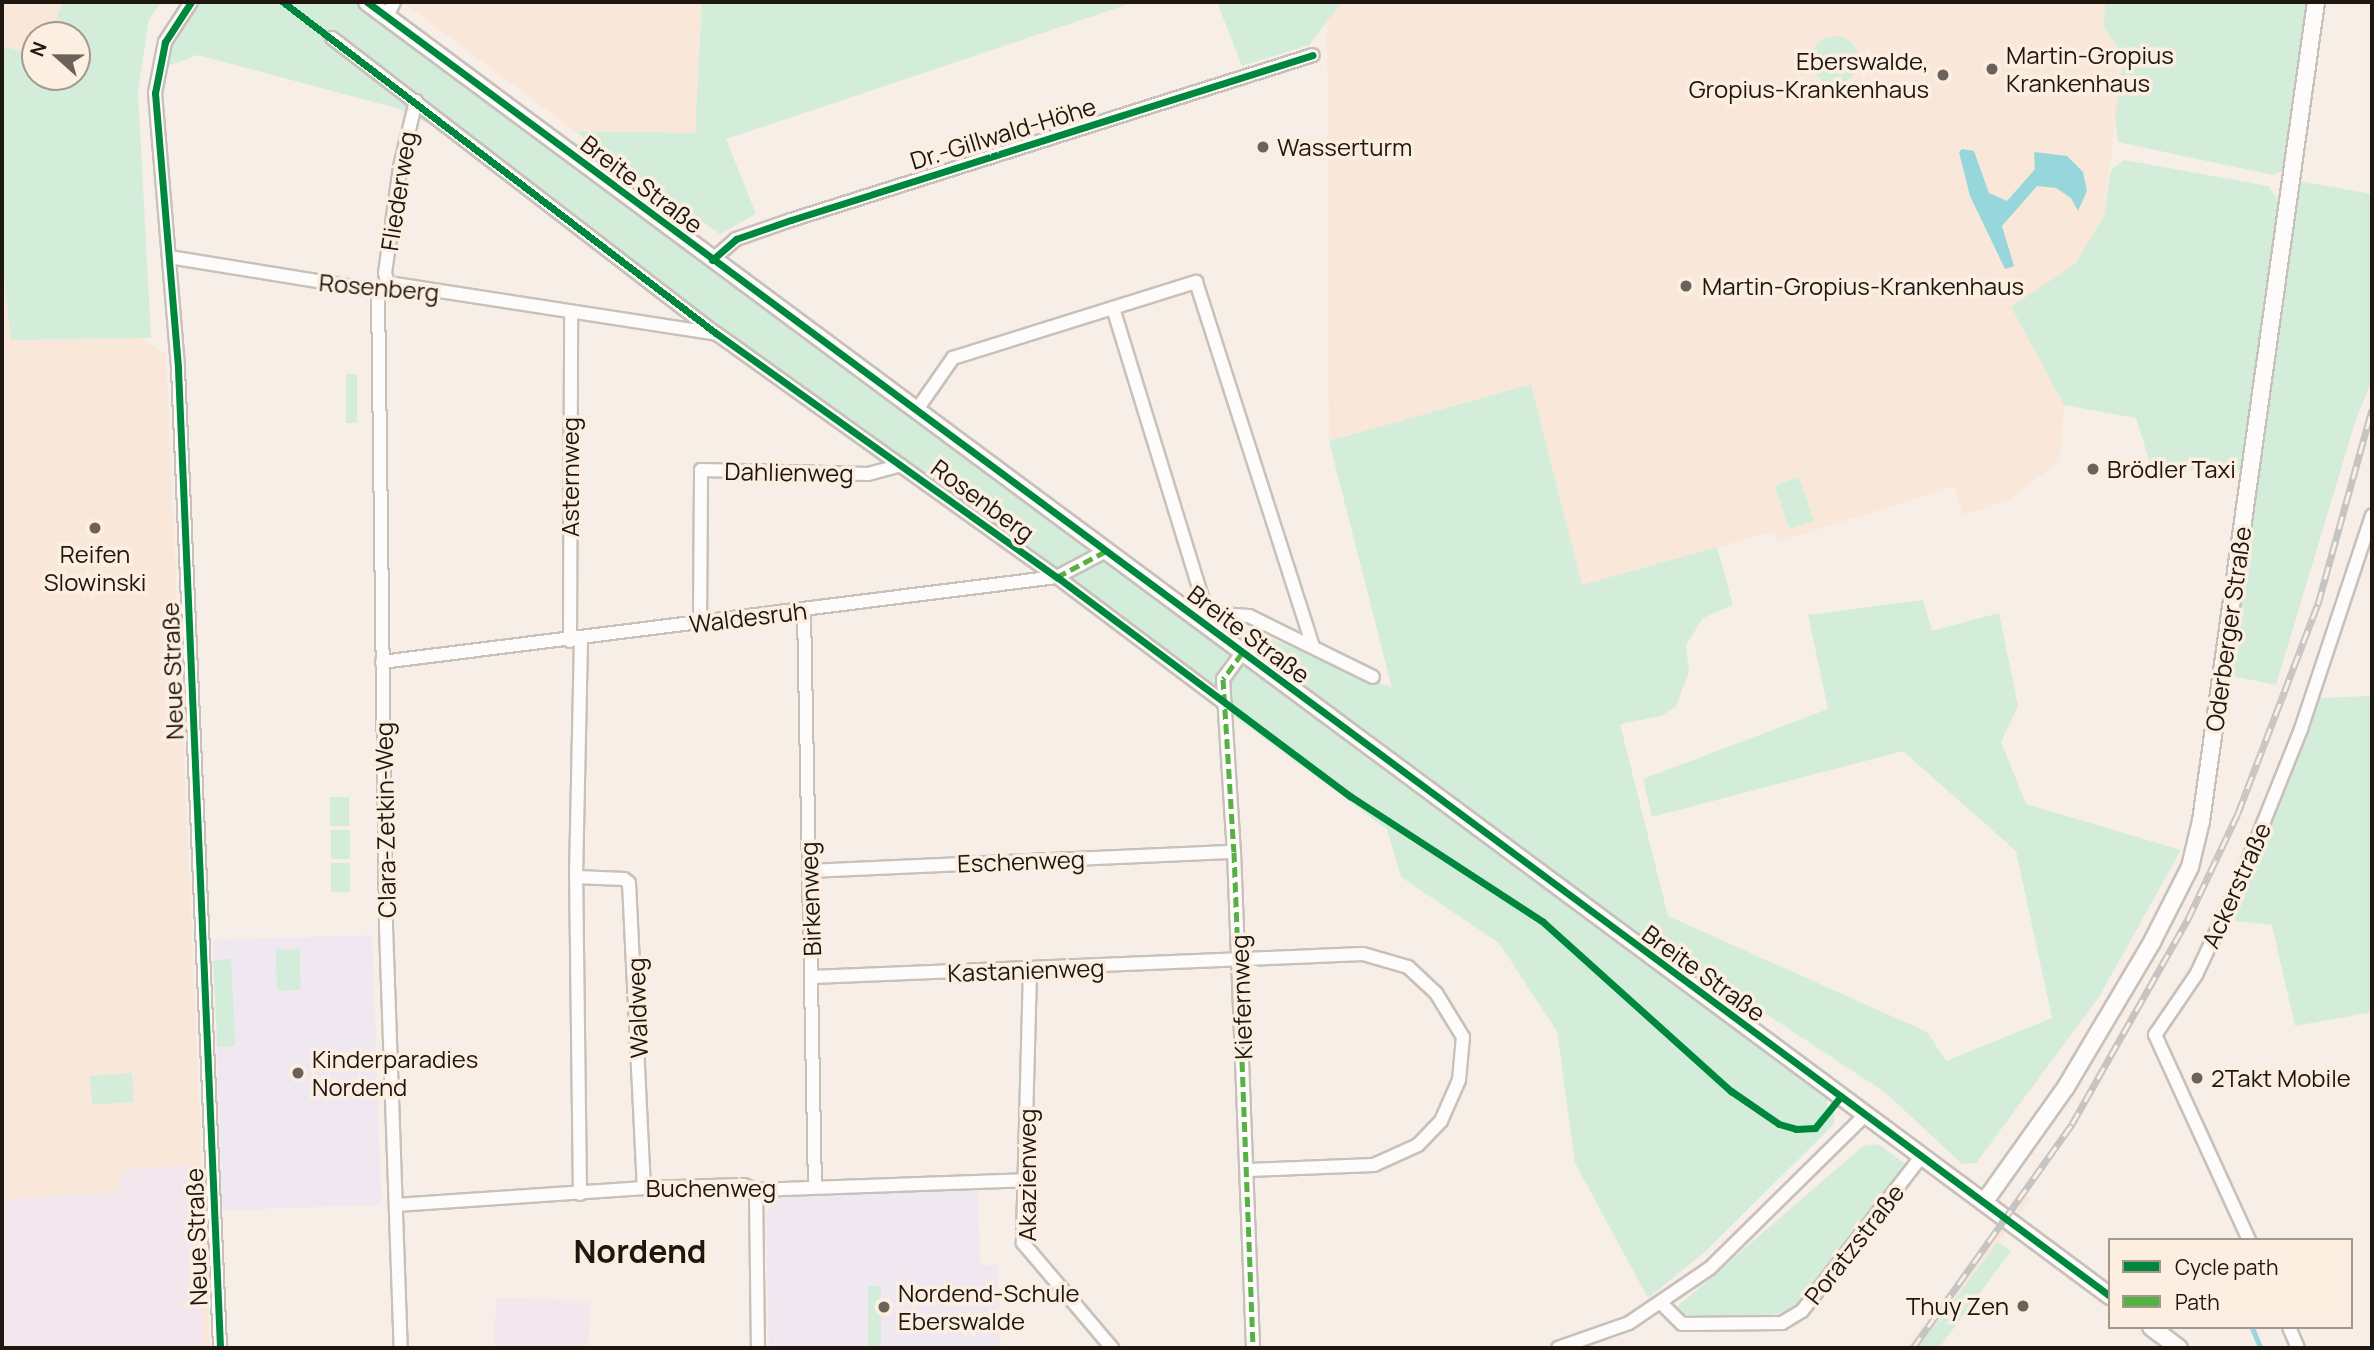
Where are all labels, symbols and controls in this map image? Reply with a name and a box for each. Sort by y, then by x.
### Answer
north arrow [21,21,91,91]
text: N [24,38,53,60]
place label: Martin-Gropius Krankenhaus [2006,41,2174,97]
place label: Eberswalde, Gropius-Krankenhaus [1689,47,1929,103]
marker: Martin-Gropius Krankenhaus [1984,61,2000,77]
marker: Eberswalde, Gropius-Krankenhaus [1935,67,1951,83]
street label: Dr.-Gillwald-Höhe [907,91,1099,175]
street label: Fliederweg [374,129,422,253]
street label: Breite Straße [575,129,709,239]
place label: Wasserturm [1277,133,1412,161]
marker: Wasserturm [1255,139,1271,155]
street label: Rosenberg [318,267,440,307]
place label: Martin-Gropius-Krankenhaus [1702,272,2024,300]
marker: Martin-Gropius-Krankenhaus [1676,276,1696,296]
street label: Asternweg [556,417,584,537]
street label: Rosenberg [926,453,1040,547]
place label: Brödler Taxi [2107,455,2236,483]
street label: Dahlienweg [724,456,854,488]
marker: Brödler Taxi [2085,461,2101,477]
marker: Reifen Slowinski [87,520,103,536]
street label: Oderberger Straße [2199,525,2257,733]
place label: Reifen Slowinski [44,540,146,596]
street label: Breite Straße [1182,579,1316,689]
street label: Waldesruh [688,595,808,639]
street label: Neue Straße [155,602,189,740]
street label: Clara-Zetkin-Weg [369,722,401,918]
street label: Ackerstraße [2196,818,2276,952]
street label: Birkenweg [794,841,826,957]
street label: Eschenweg [957,844,1085,878]
street label: Breite Straße [1637,919,1771,1027]
street label: Kiefernweg [1224,934,1258,1060]
street label: Kastanienweg [947,953,1105,987]
street label: Waldweg [621,957,653,1059]
place label: Kinderparadies Nordend [312,1045,478,1101]
place label: 2Takt Mobile [2211,1064,2351,1092]
marker: Kinderparadies Nordend [290,1065,306,1081]
marker: 2Takt Mobile [2189,1070,2205,1086]
street label: Akazienweg [1013,1109,1041,1241]
street label: Neue Straße [179,1168,213,1306]
street label: Buchenweg [646,1174,776,1202]
street label: Poratzstraße [1798,1178,1910,1310]
district label: Nordend [573,1232,707,1270]
legend [2108,1238,2353,1329]
text: Cycle path [2175,1253,2278,1281]
place label: Nordend-Schule Eberswalde [898,1279,1080,1335]
text: Path [2175,1288,2220,1316]
place label: Thuy Zen [1906,1292,2009,1320]
marker: Thuy Zen [2015,1298,2031,1314]
marker: Nordend-Schule Eberswalde [876,1299,892,1315]

